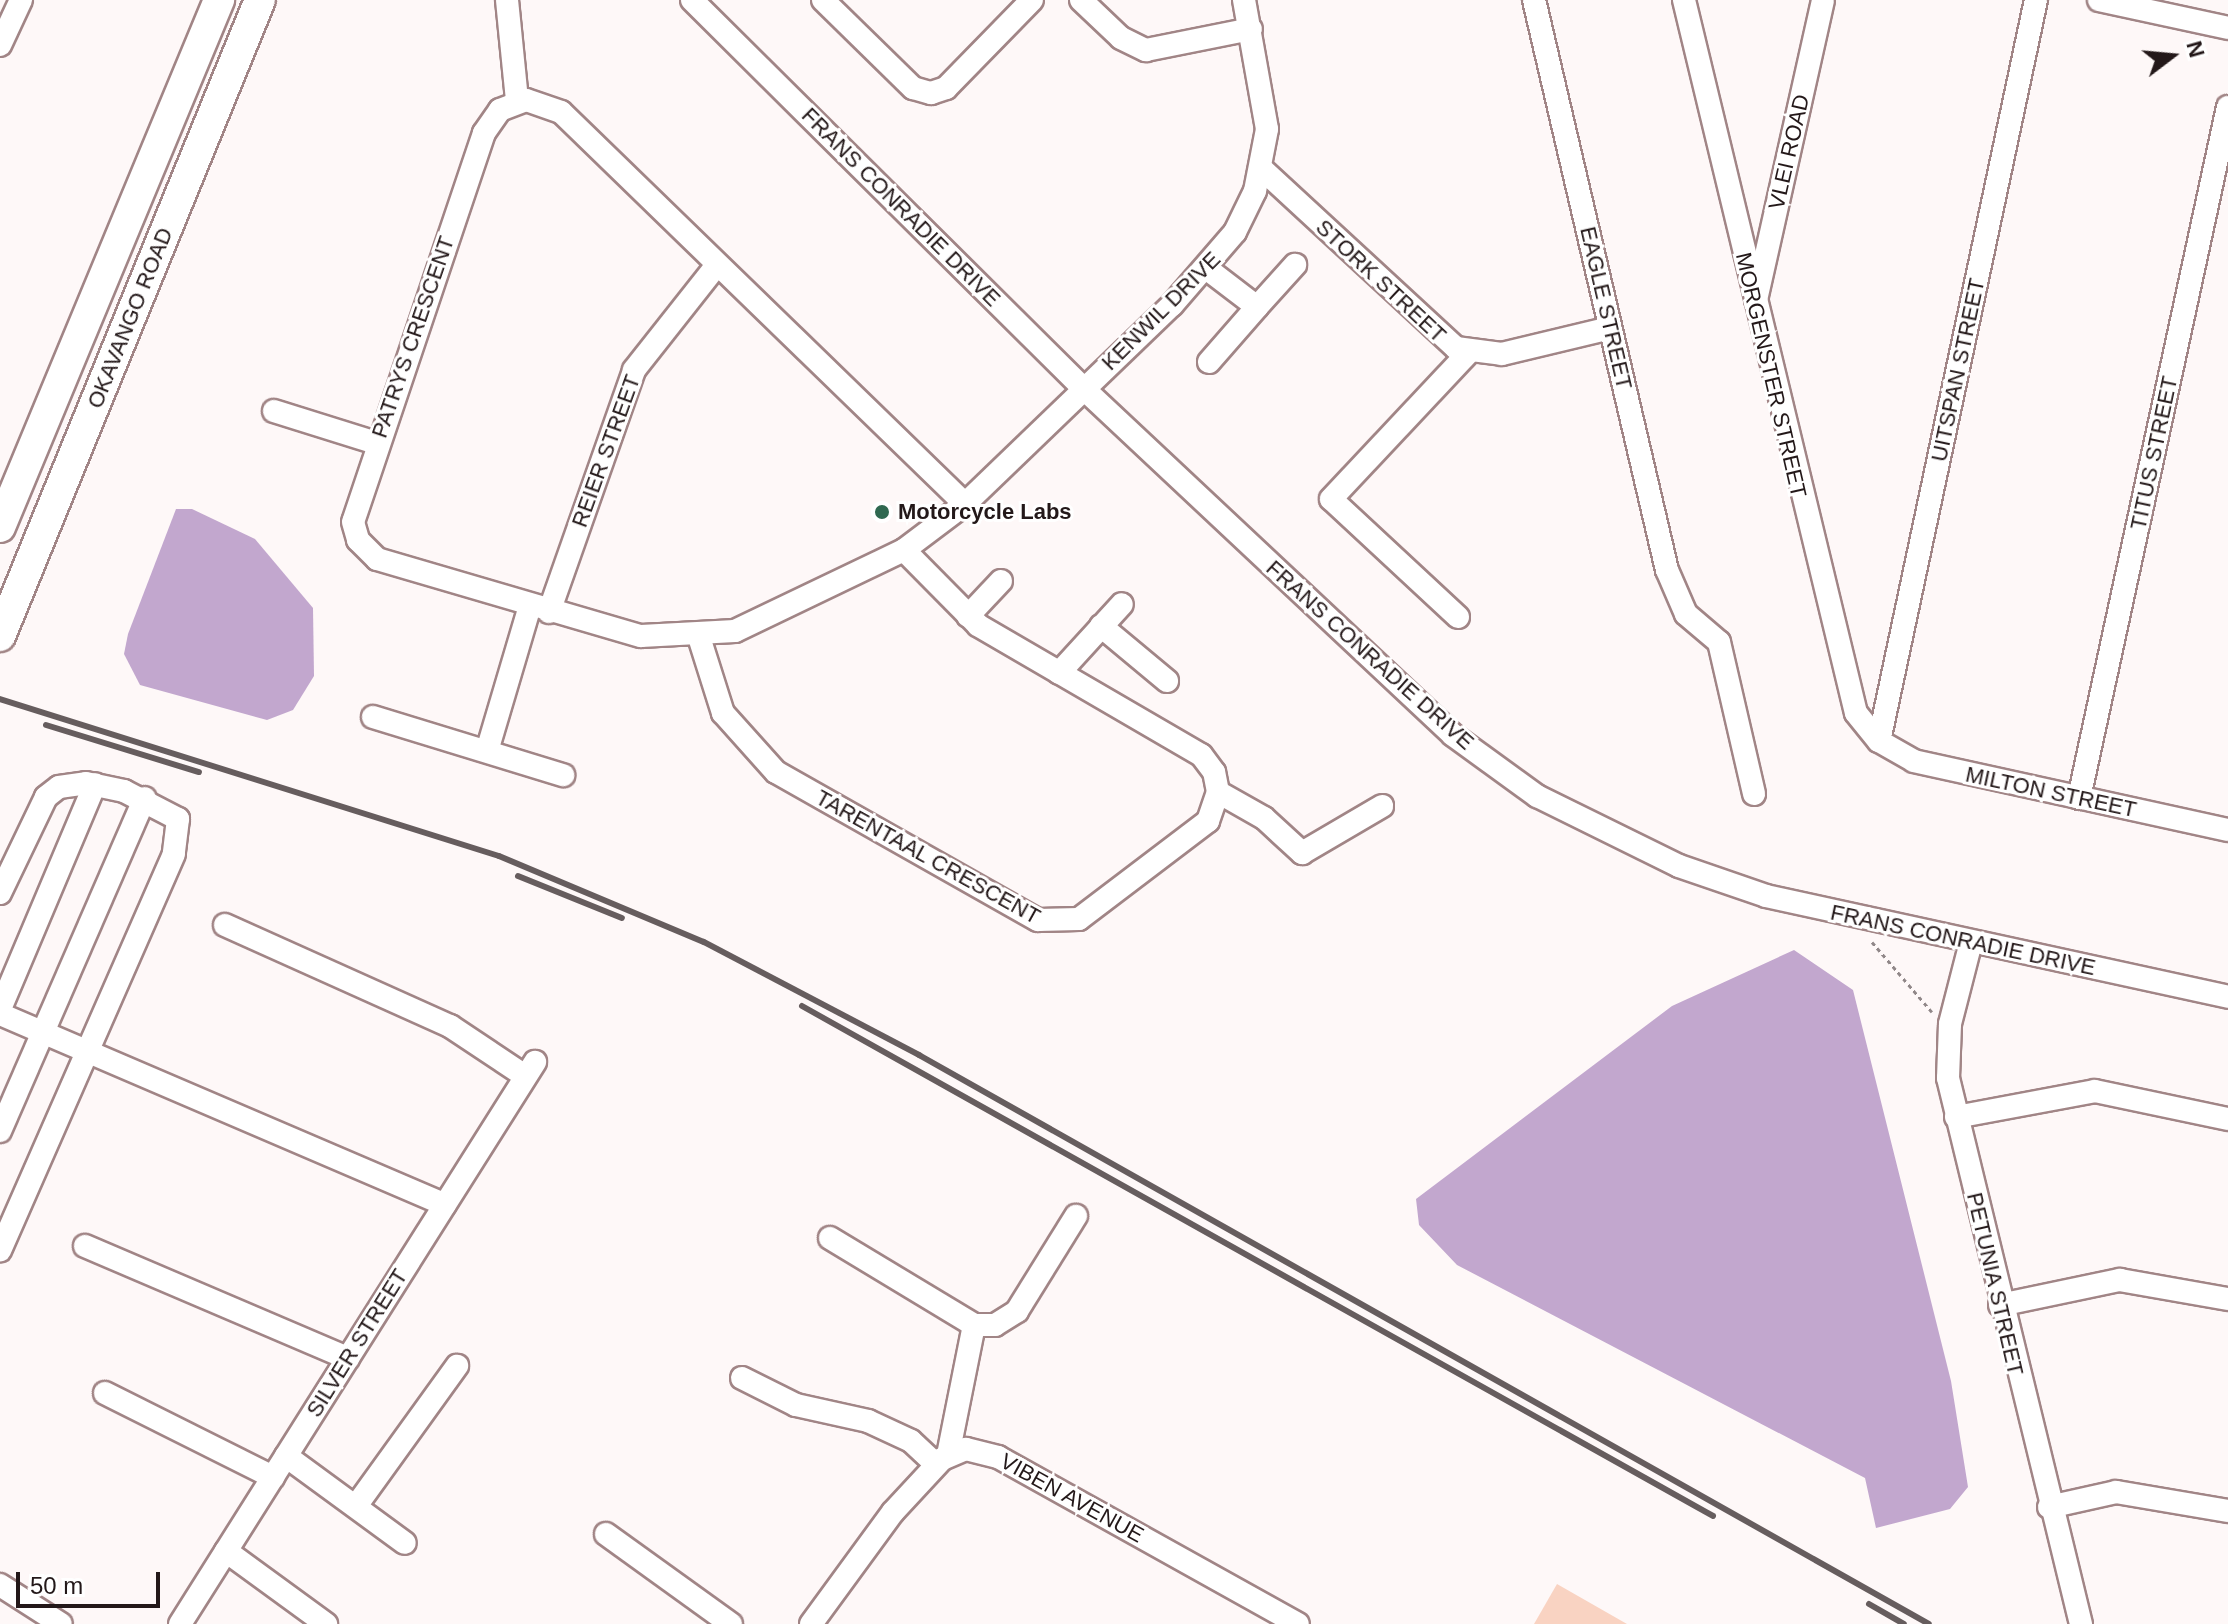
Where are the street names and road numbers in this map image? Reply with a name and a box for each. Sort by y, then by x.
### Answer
street label: VLEI ROAD [1763,92,1815,212]
street label: FRANS CONRADIE DRIVE [796,102,1006,312]
street label: STORK STREET [1310,214,1452,348]
street label: OKAVANGO ROAD [82,224,178,412]
street label: EAGLE STREET [1574,224,1638,392]
street label: PATRYS CRESCENT [366,233,460,441]
street label: KENWIL DRIVE [1096,246,1226,376]
street label: MORGENSTER STREET [1730,250,1812,500]
street label: UITSPAN STREET [1926,276,1990,464]
street label: REIER STREET [566,371,646,531]
street label: TITUS STREET [2125,374,2183,532]
street label: FRANS CONRADIE DRIVE [1261,555,1479,755]
street label: MILTON STREET [1963,761,2139,823]
street label: TARENTAAL CRESCENT [811,784,1045,930]
street label: FRANS CONRADIE DRIVE [1828,899,2098,981]
street label: PETUNIA STREET [1961,1189,2029,1379]
street label: SILVER STREET [301,1264,413,1422]
street label: VIBEN AVENUE [995,1447,1149,1549]

